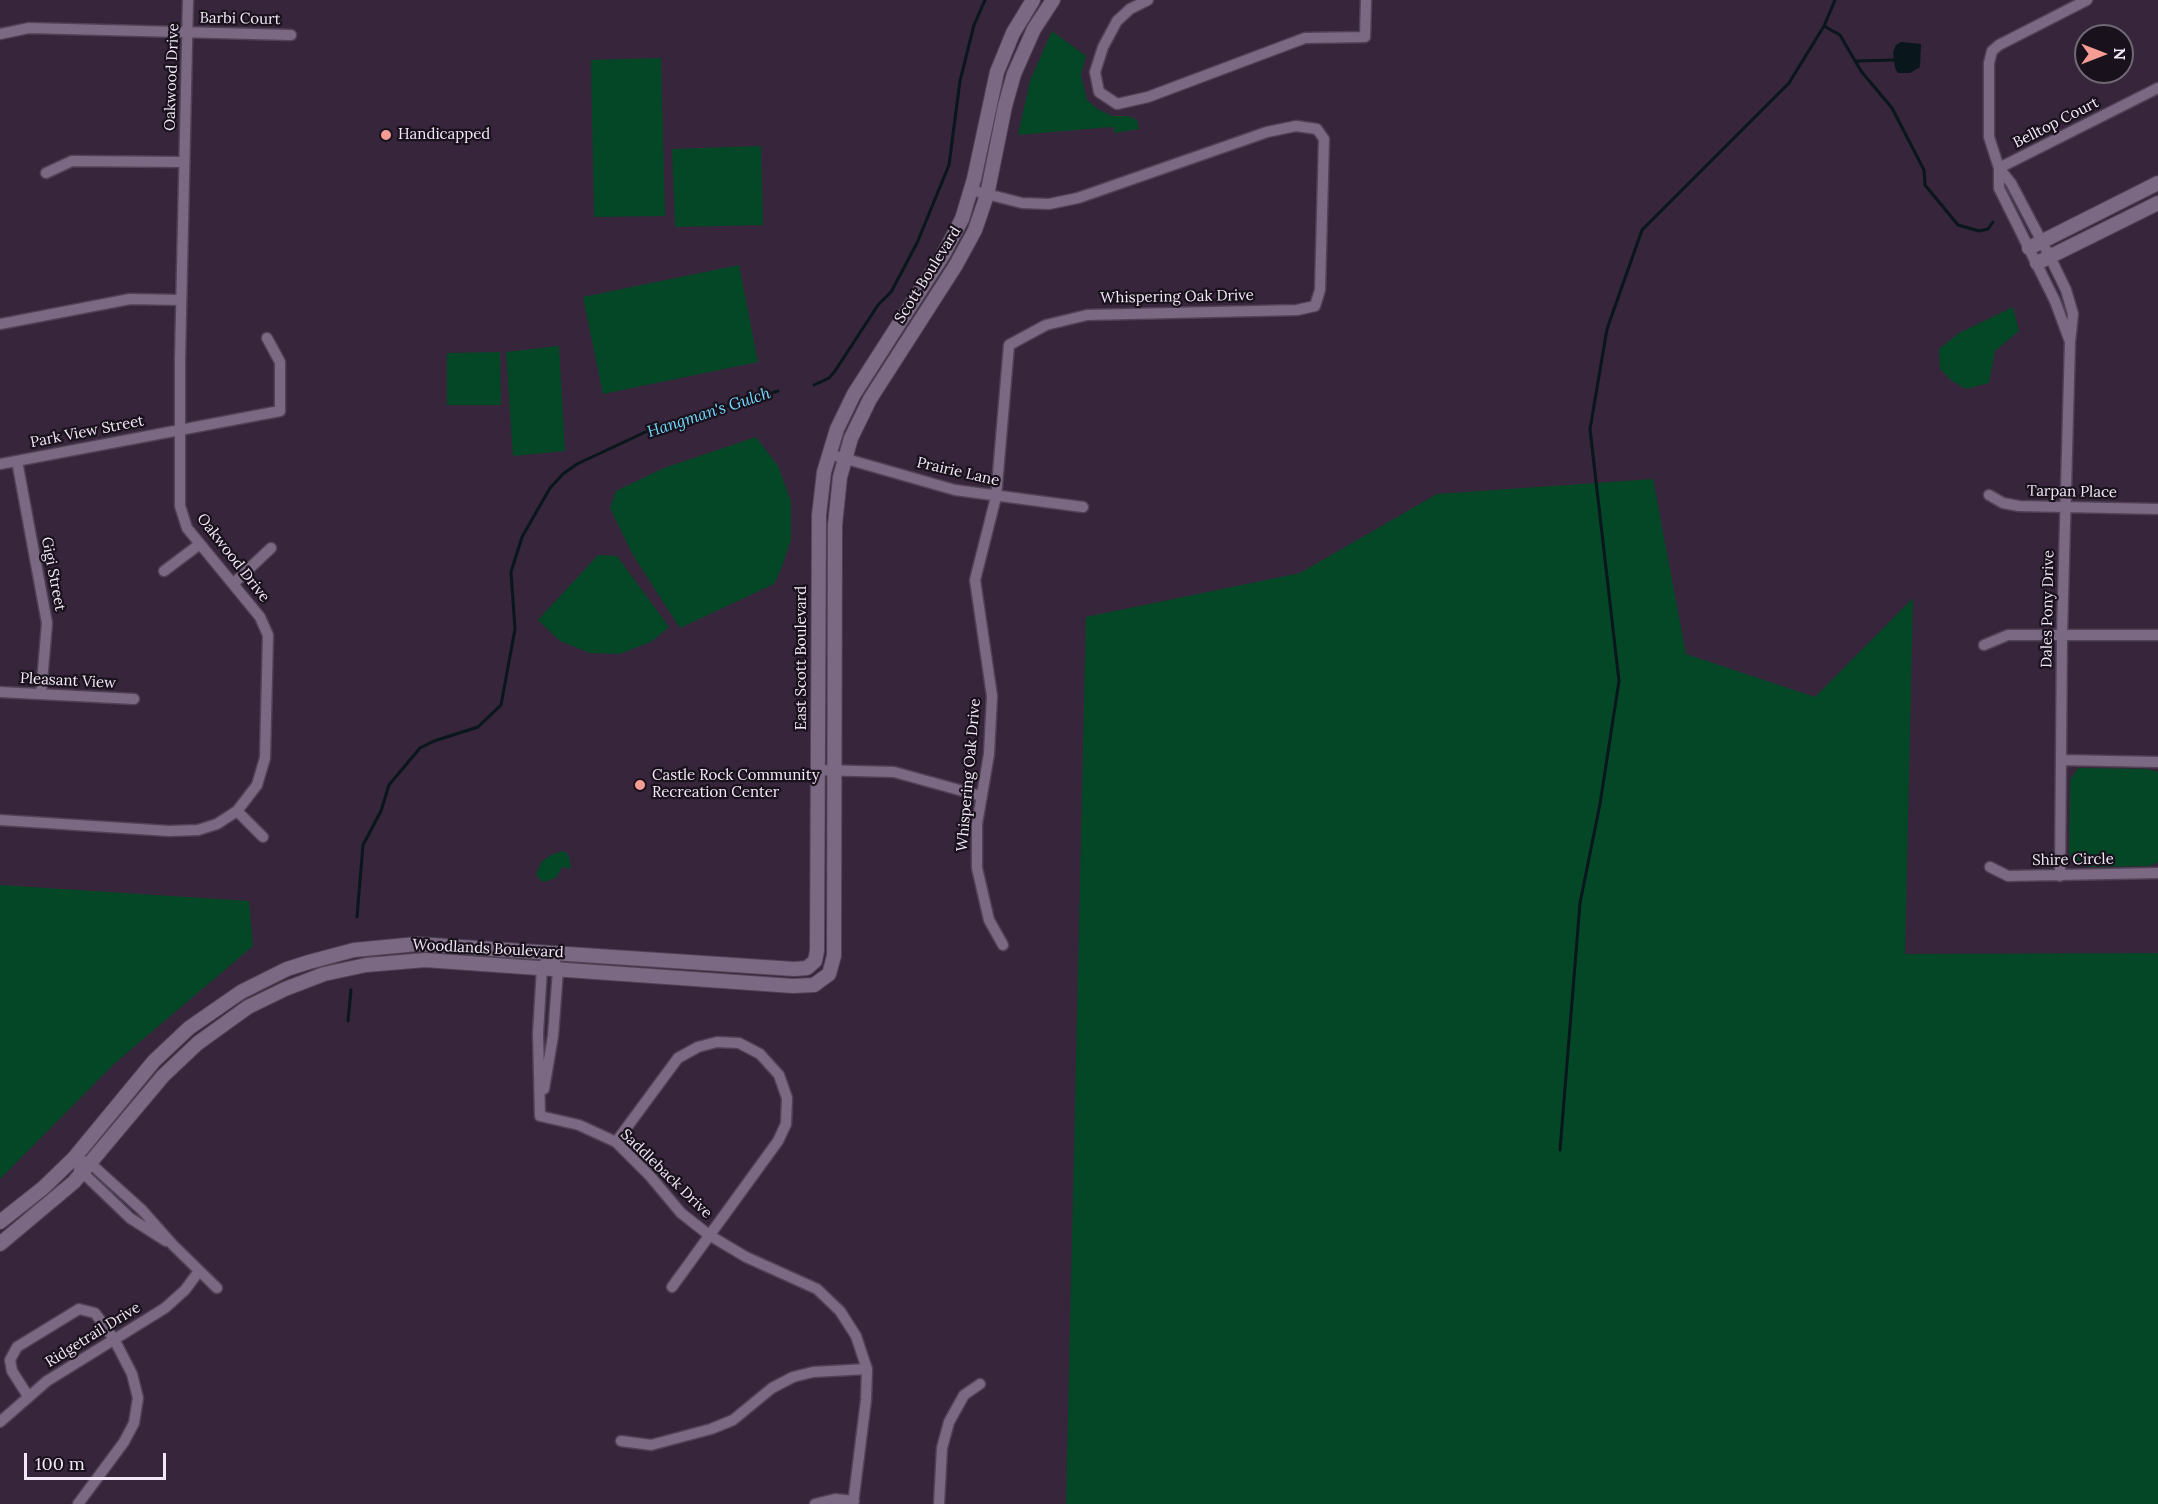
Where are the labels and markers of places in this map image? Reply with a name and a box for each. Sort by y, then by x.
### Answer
place label: Handicapped [398,126,490,144]
marker: Handicapped [379,128,393,142]
place label: Castle Rock Community Recreation Center [652,767,820,802]
marker: Castle Rock Community Recreation Center [633,778,647,792]

